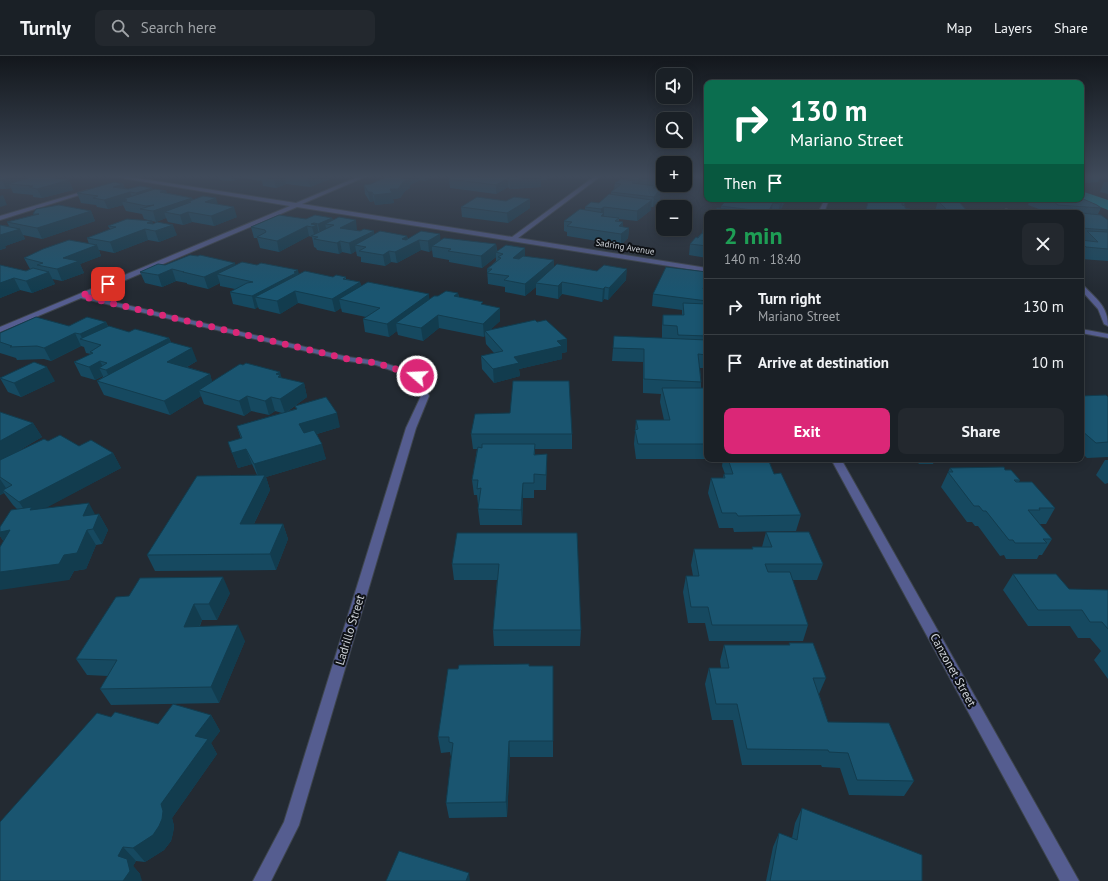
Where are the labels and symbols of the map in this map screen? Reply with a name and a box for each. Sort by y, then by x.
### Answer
street label: Sadring Avenue [595,236,656,257]
pin [91,267,125,301]
position arrow [396,355,438,397]
street label: Ladrillo Street [332,593,367,667]
street label: Canzonet Street [927,631,980,709]

